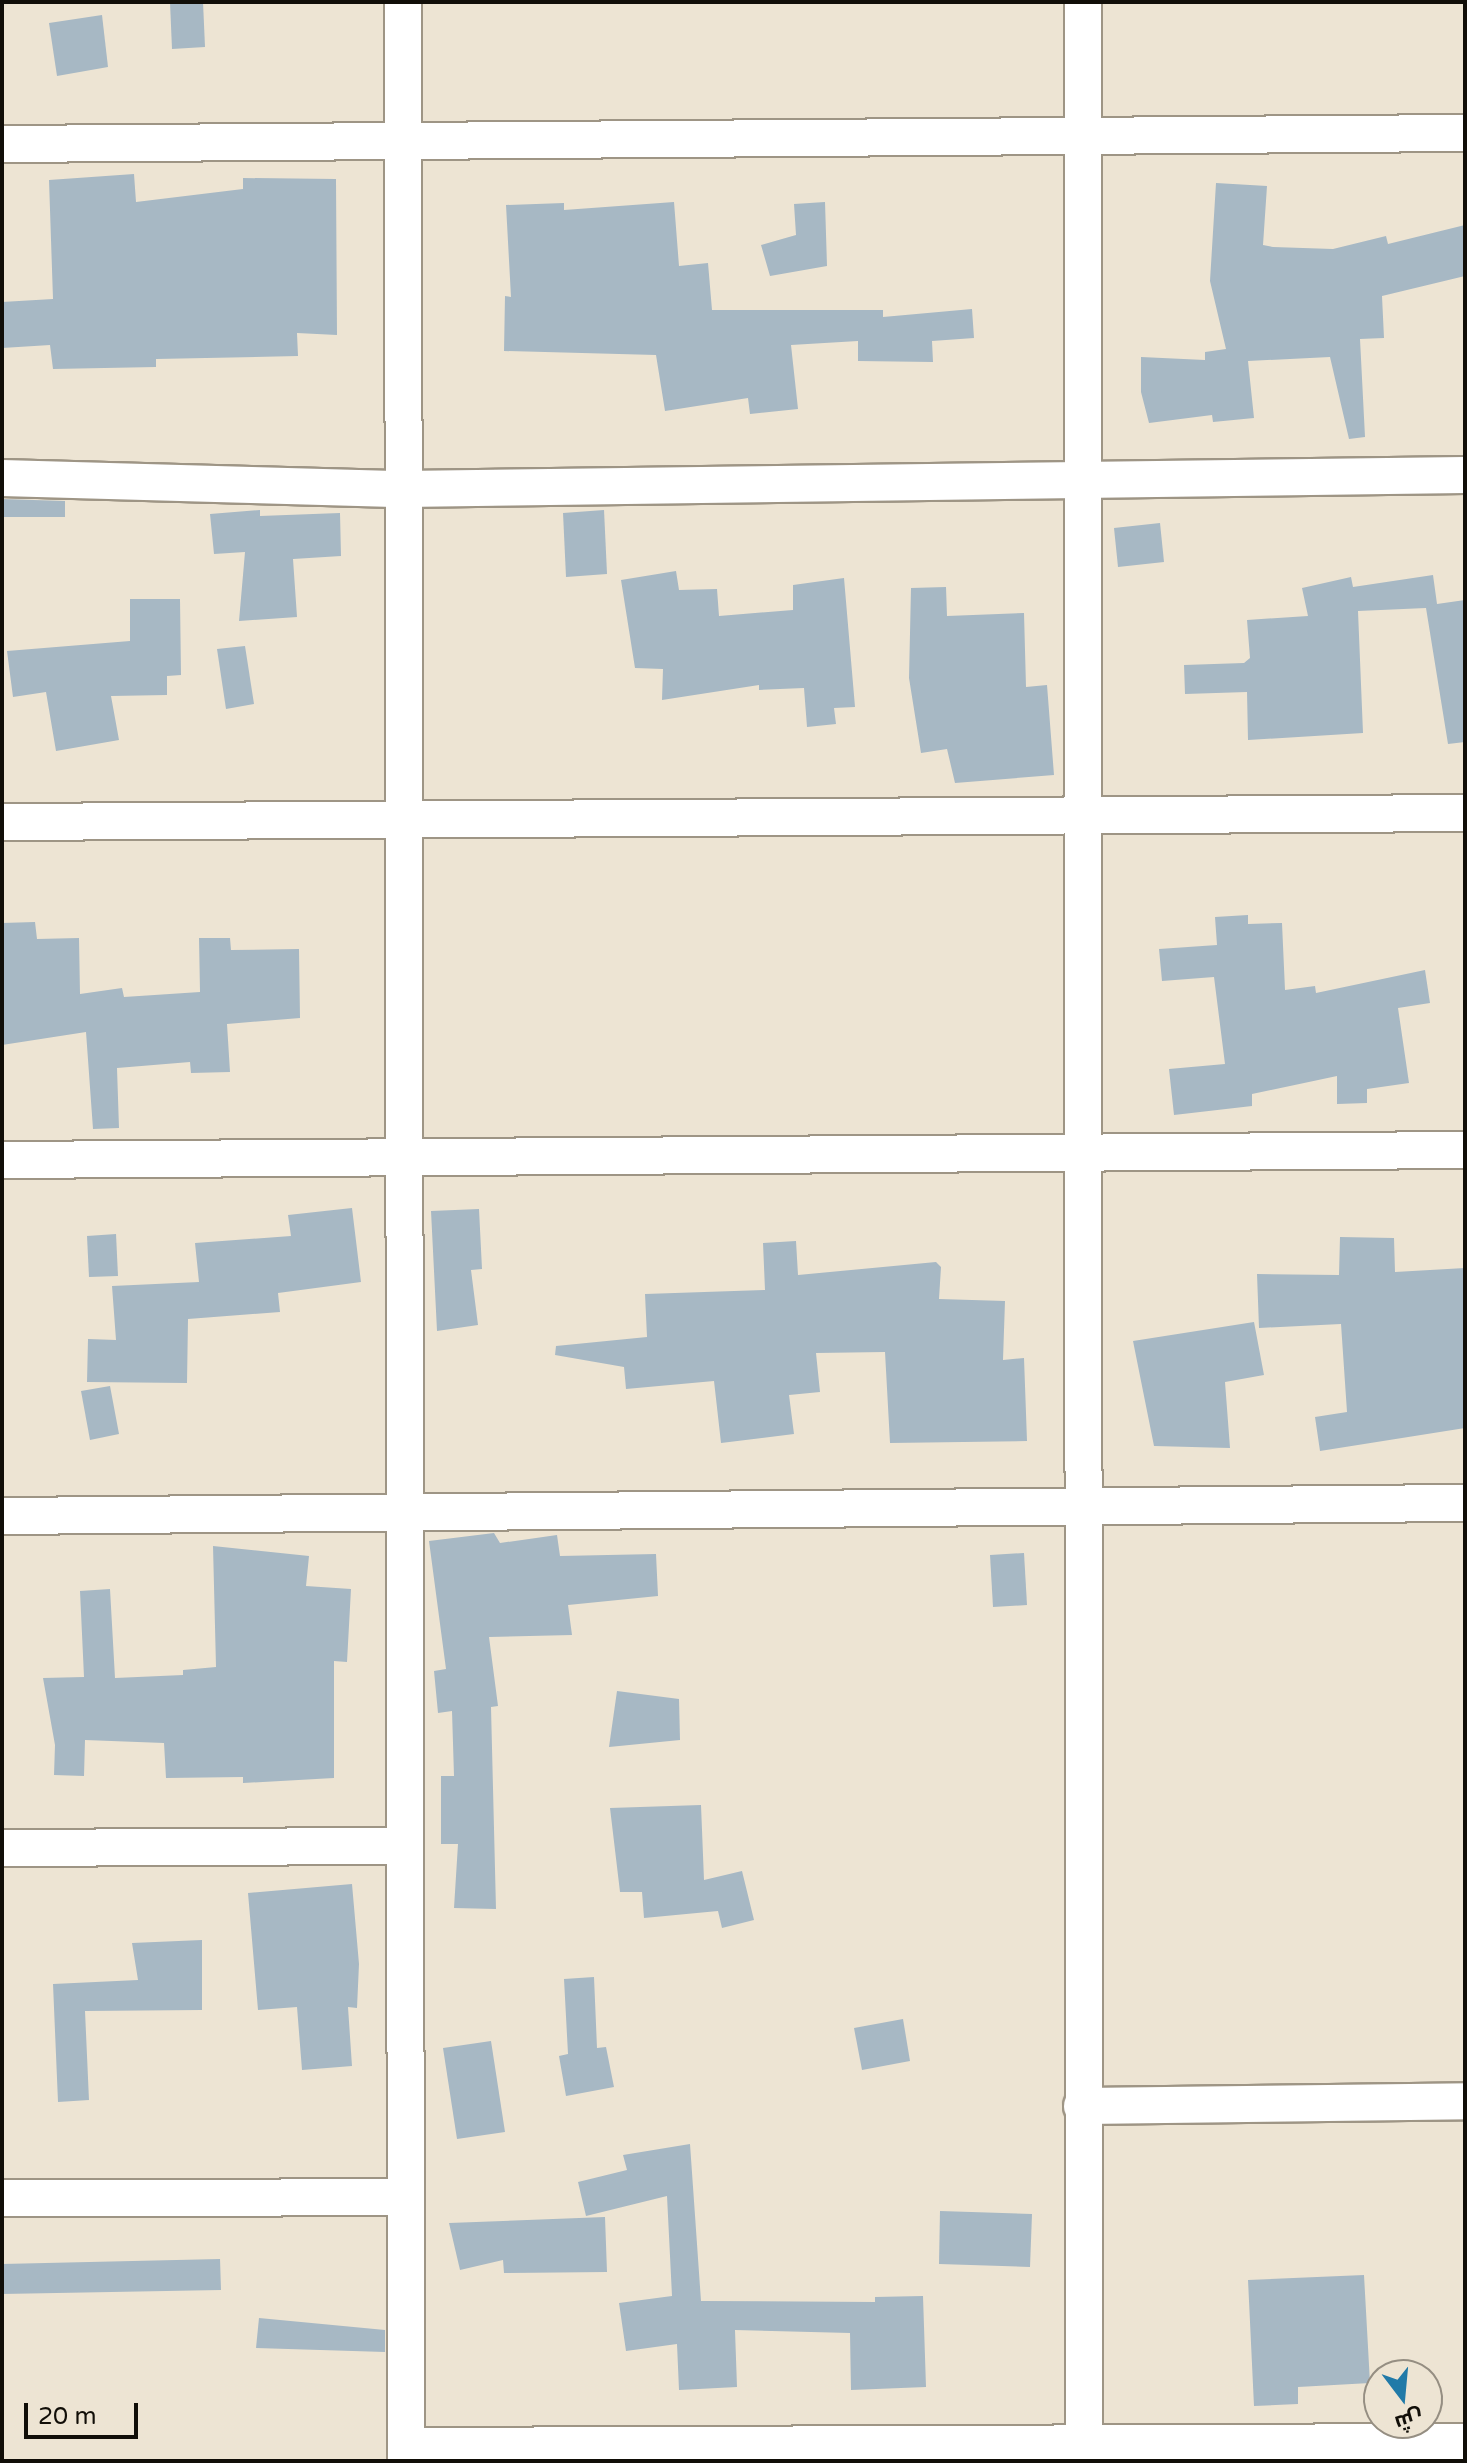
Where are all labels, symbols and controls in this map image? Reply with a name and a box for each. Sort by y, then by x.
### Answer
north arrow [1363,2359,1443,2439]
scale bar [28,2387,142,2437]
text: 20 m [38,2402,96,2431]
text: ش [1392,2404,1426,2437]

